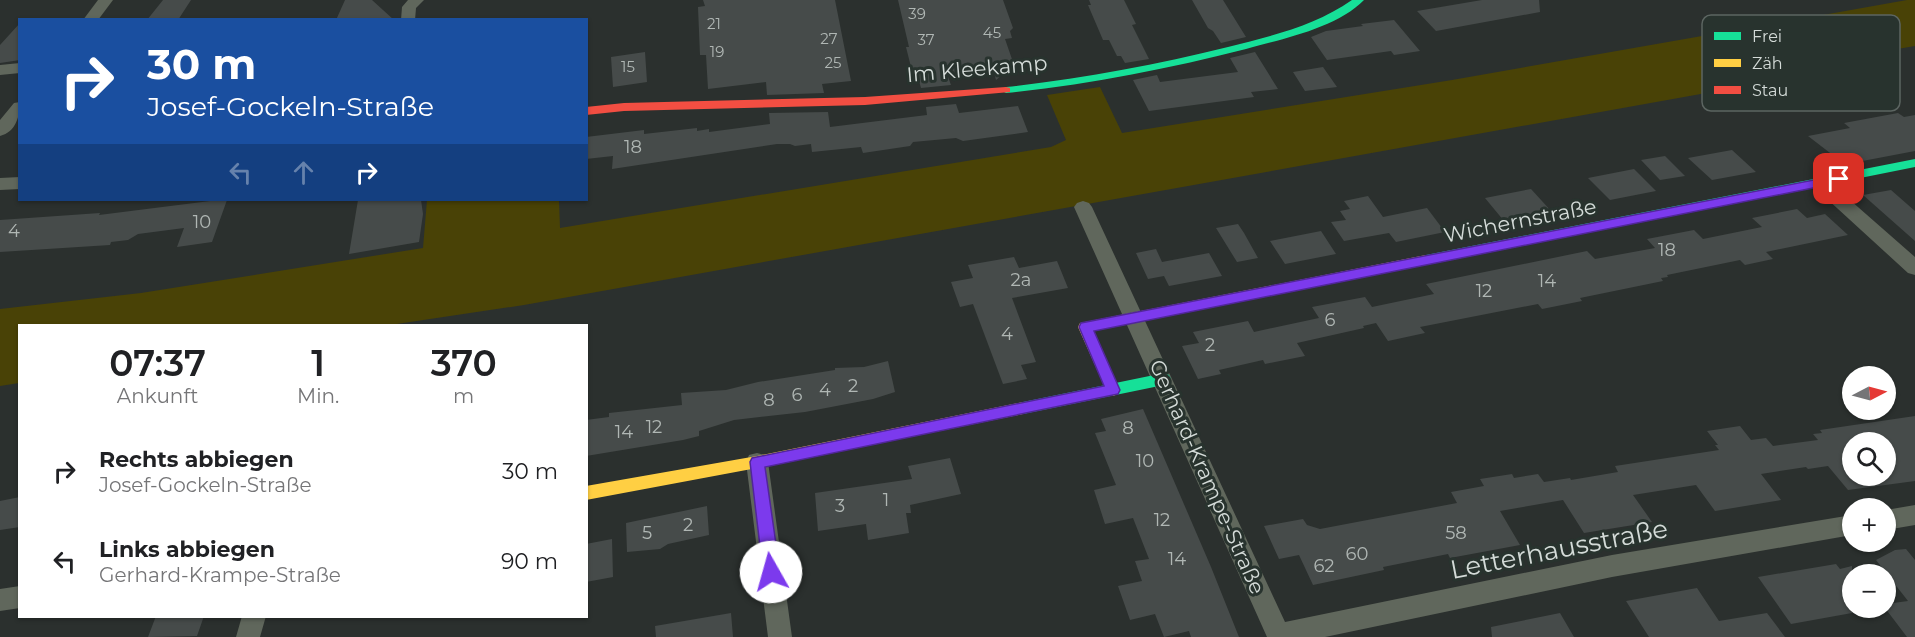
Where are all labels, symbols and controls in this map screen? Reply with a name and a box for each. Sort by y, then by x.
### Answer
house number: 39 [908,4,926,23]
house number: 21 [707,14,721,33]
legend [1702,15,1900,111]
house number: 45 [983,23,1001,42]
text: Frei [1752,27,1782,46]
house number: 27 [820,29,838,48]
house number: 37 [917,30,935,49]
text: 30 m [147,38,256,90]
icon: right [48,42,126,120]
house number: 19 [710,42,724,61]
street label: Im Kleekamp [905,50,1048,87]
house number: 25 [824,53,842,72]
text: Zäh [1752,54,1783,73]
house number: 15 [621,57,635,76]
text: Stau [1752,81,1788,100]
text: Josef-Gockeln-Straße [147,90,434,123]
house number: 18 [624,136,642,158]
pin [1813,153,1864,204]
icon: left [224,156,257,189]
icon: ahead [287,156,320,189]
icon: right [350,156,383,189]
icon: arrive [1822,162,1855,195]
street label: Wichernstraße [1441,193,1598,248]
house number: 10 [193,211,211,233]
house number: 4 [8,220,20,242]
house number: 18 [1658,239,1676,261]
house number: 2a [1011,269,1031,291]
house number: 14 [1538,270,1556,292]
house number: 12 [1476,280,1492,302]
house number: 6 [1325,309,1336,331]
house number: 4 [1001,323,1013,345]
house number: 2 [1205,334,1215,356]
text: 07:37 [109,341,206,385]
text: 1 [311,341,325,385]
text: 370 [431,341,497,385]
street label: Gerhard-Krampe-Straße [1144,356,1271,598]
north arrow [1842,366,1896,420]
map controls [1842,366,1896,618]
house number: 2 [848,375,858,397]
house number: 4 [819,379,831,401]
text: Ankunft [117,384,198,408]
text: Min. [297,384,339,408]
text: m [453,384,474,408]
house number: 6 [792,384,803,406]
house number: 8 [763,389,775,411]
house number: 12 [646,416,662,438]
house number: 8 [1122,417,1134,439]
house number: 14 [615,421,633,443]
button: search [1842,432,1896,486]
text: Rechts abbiegen [99,446,294,473]
house number: 10 [1136,450,1154,472]
icon: right [48,455,81,488]
text: 30 m [502,458,558,485]
text: Josef-Gockeln-Straße [99,473,312,497]
house number: 1 [883,489,889,511]
house number: 3 [835,495,845,517]
button: + [1842,498,1896,552]
house number: 12 [1154,509,1170,531]
street label: Letterhausstraße [1447,512,1671,586]
house number: 2 [683,514,693,536]
house number: 5 [642,522,652,544]
house number: 58 [1445,522,1467,544]
text: Links abbiegen [99,536,275,563]
position arrow [739,540,803,604]
house number: 60 [1346,543,1368,565]
icon: left [48,545,81,578]
text: 90 m [501,548,558,575]
house number: 14 [1168,548,1186,570]
house number: 62 [1313,555,1335,577]
text: Gerhard-Krampe-Straße [99,563,341,587]
button: − [1842,564,1896,618]

